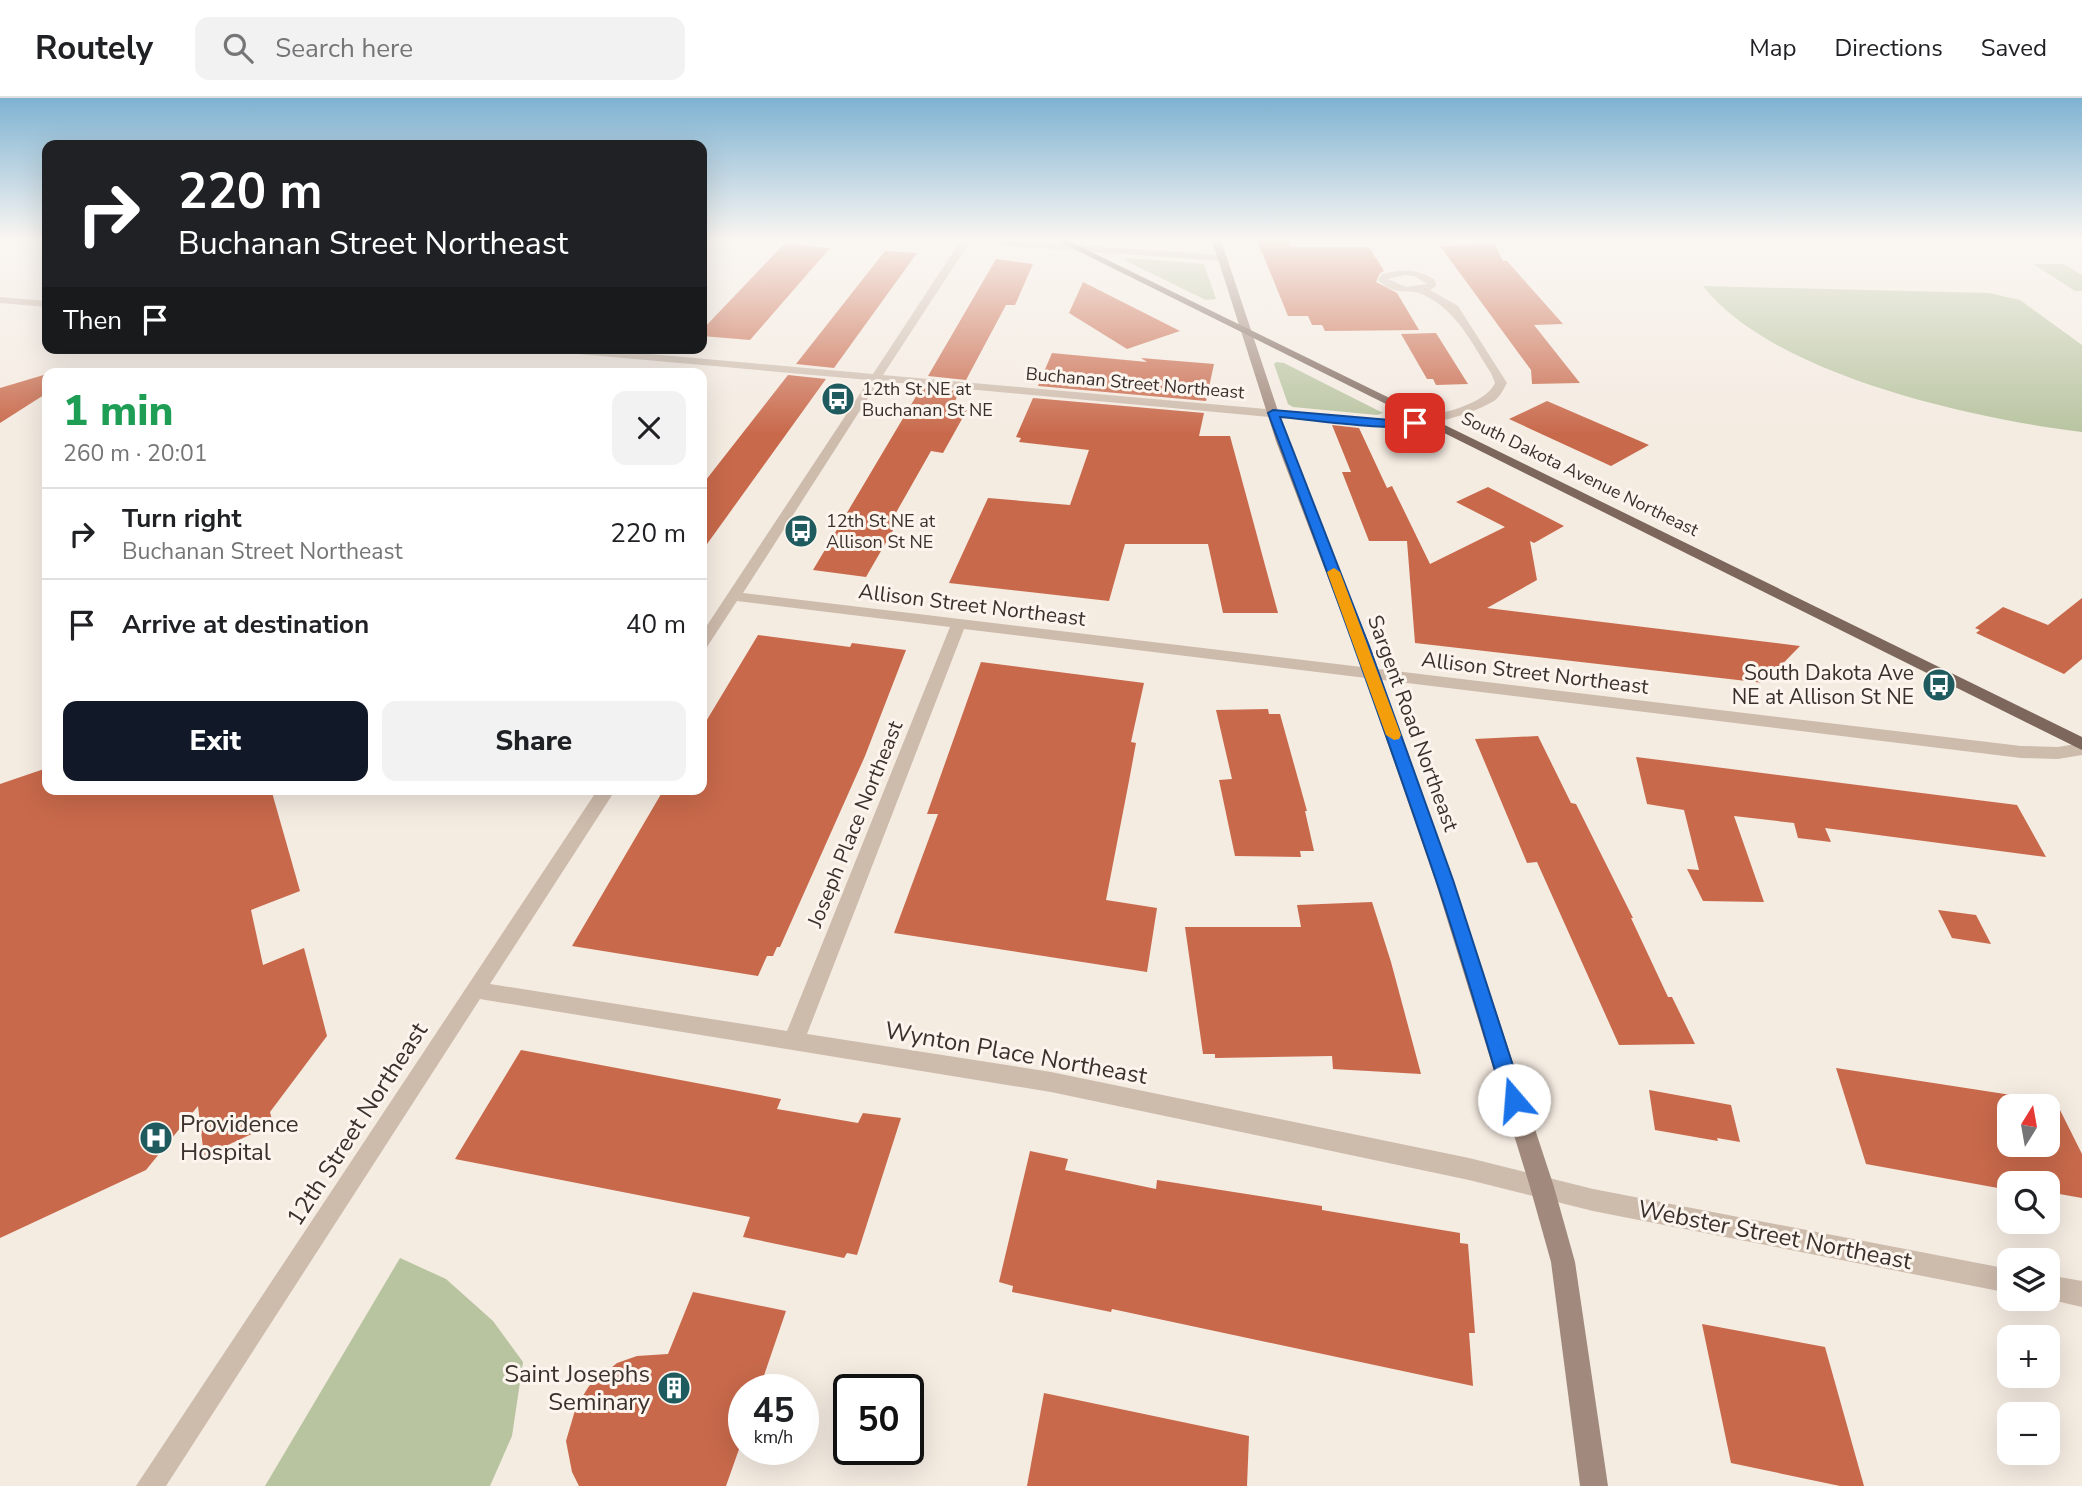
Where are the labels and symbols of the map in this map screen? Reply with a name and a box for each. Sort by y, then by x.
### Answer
street label: Buchanan Street Northeast [1025,361,1246,405]
place label: 12th St NE at Buchanan St NE [862,377,993,422]
bus stop icon: 12th St NE at Buchanan St NE [819,380,857,418]
pin [1385,393,1445,453]
street label: South Dakota Avenue Northeast [1457,406,1703,542]
place label: 12th St NE at Allison St NE [826,509,936,554]
bus stop icon: 12th St NE at Allison St NE [782,512,820,550]
street label: Allison Street Northeast [857,577,1088,633]
street label: Sargent Road Northeast [1361,611,1465,836]
street label: Allison Street Northeast [1420,645,1651,701]
place label: South Dakota Ave NE at Allison St NE [1732,659,1914,711]
bus stop icon: South Dakota Ave NE at Allison St NE [1920,666,1958,704]
street label: Joseph Place Northeast [800,716,909,932]
street label: Wynton Place Northeast [882,1014,1150,1092]
street label: 12th Street Northeast [279,1016,435,1232]
position arrow [1477,1063,1551,1137]
north arrow [1997,1094,2060,1157]
place label: Providence Hospital [180,1108,299,1168]
hospital icon: Providence Hospital [137,1119,175,1157]
street label: Webster Street Northeast [1635,1193,1915,1277]
place label: Saint Josephs Seminary [504,1358,651,1418]
building icon: Saint Josephs Seminary [655,1369,693,1407]
speed limit sign: 50 [833,1374,924,1465]

